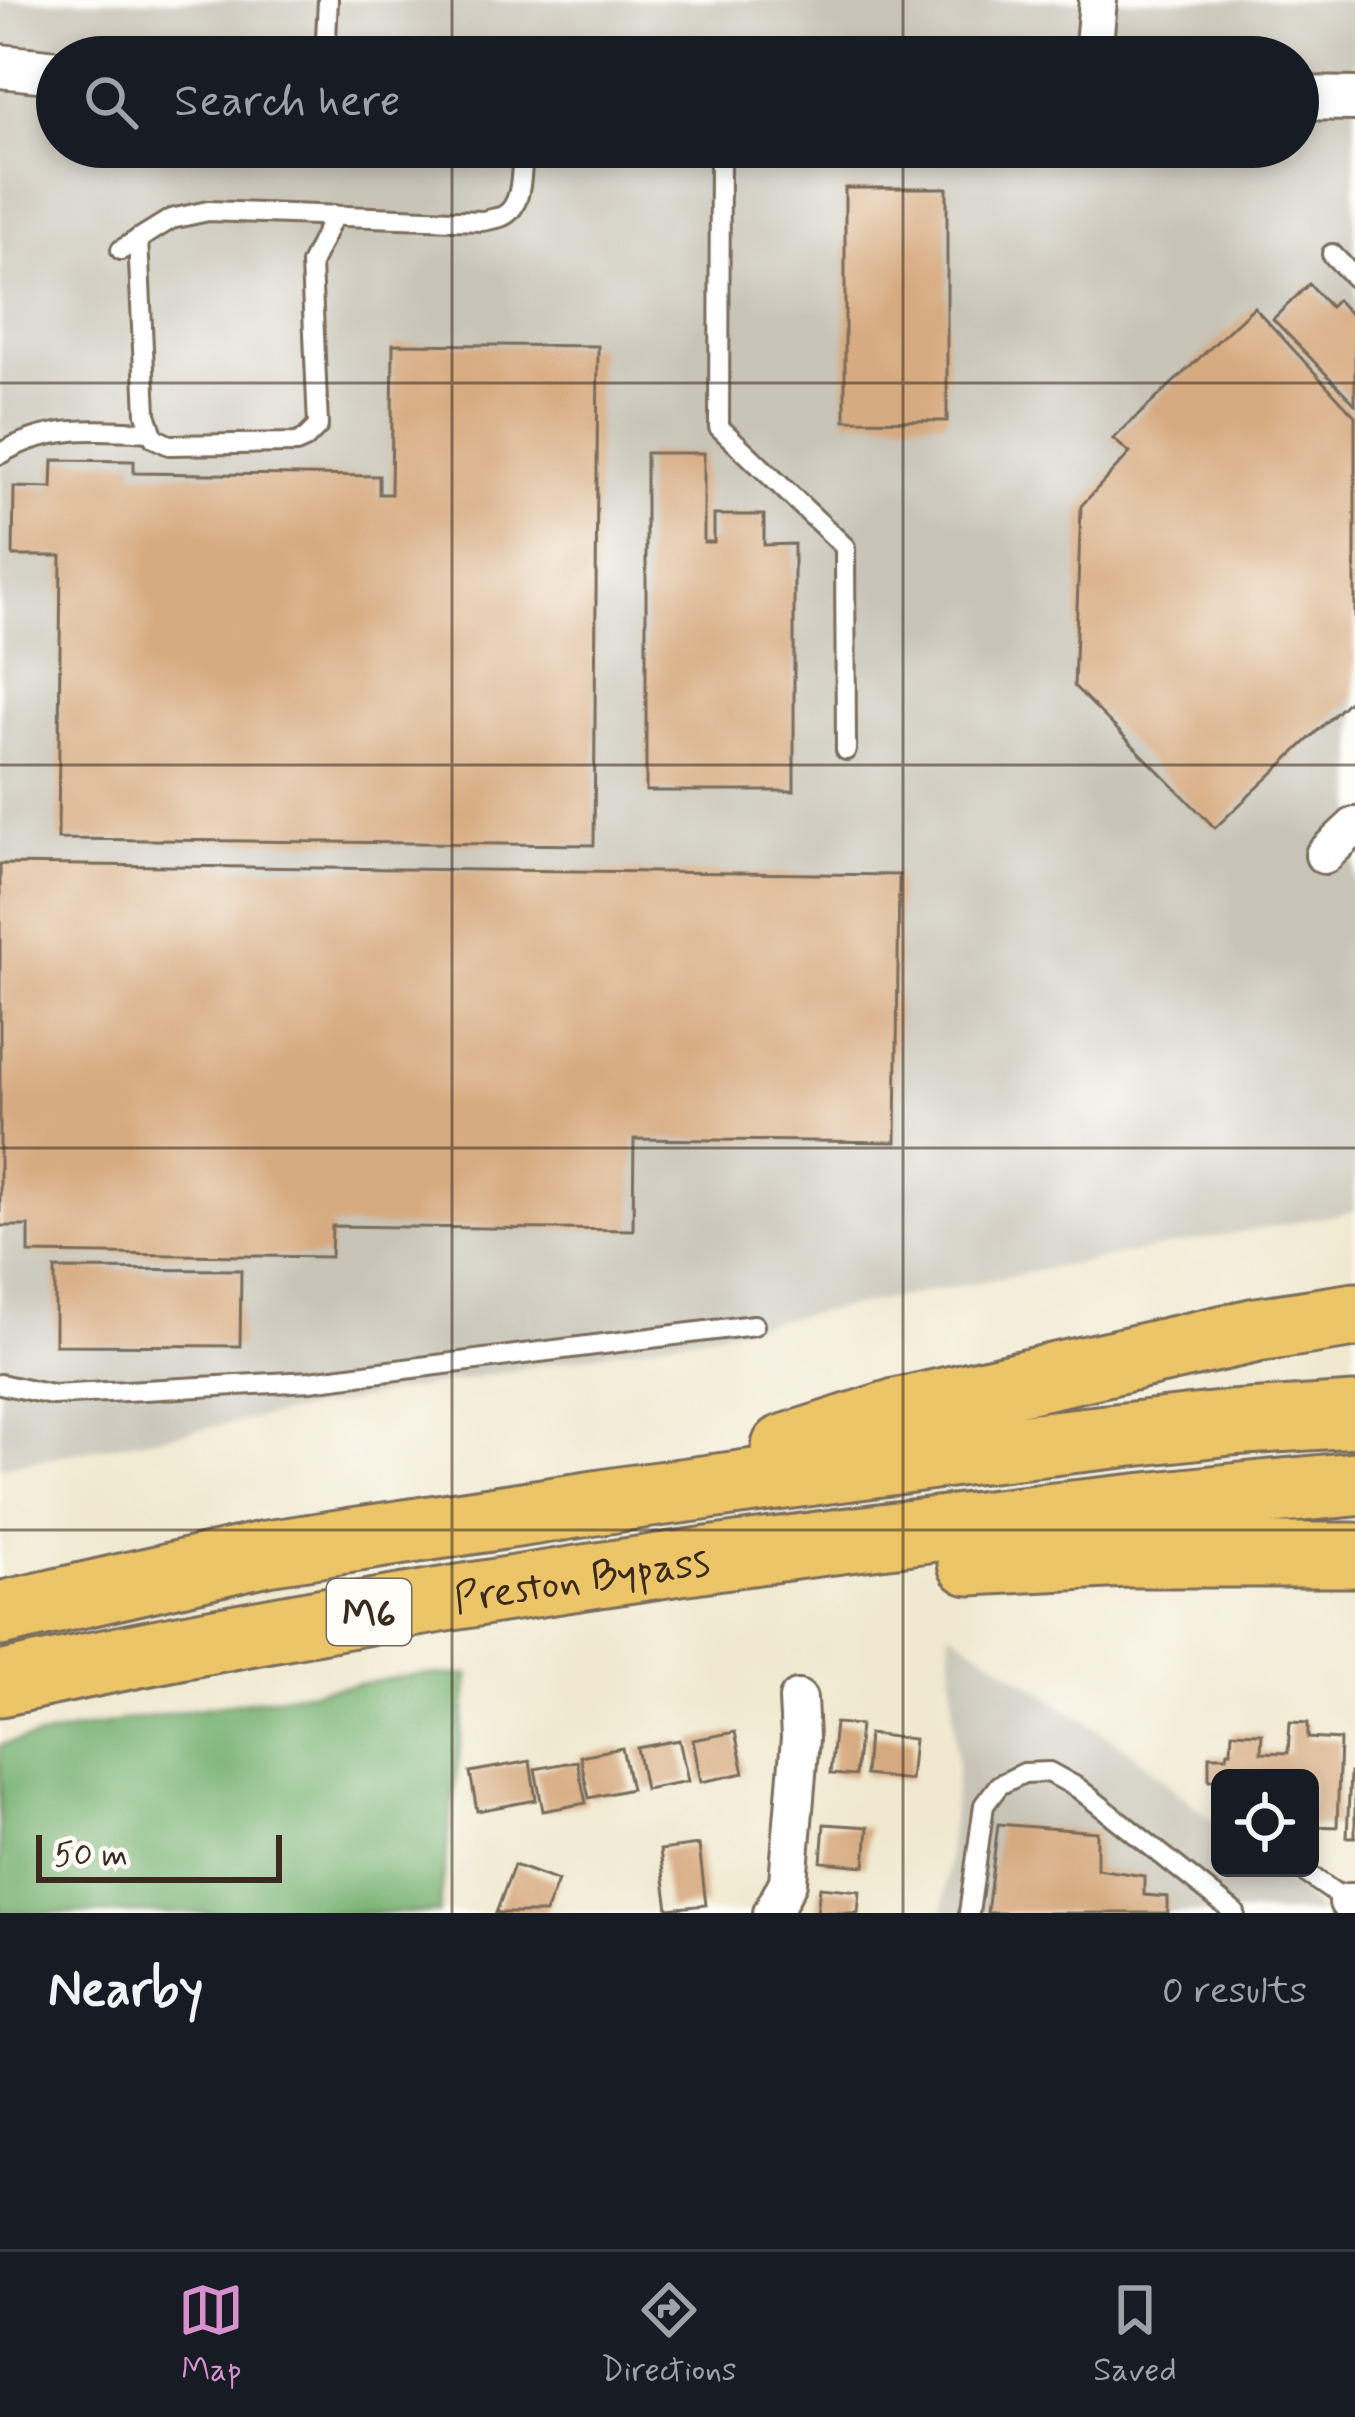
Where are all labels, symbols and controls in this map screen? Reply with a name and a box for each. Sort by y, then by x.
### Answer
search box [36,36,1319,168]
icon: search [78,69,144,135]
text: Search here [174,73,401,132]
street label: Preston Bypass [450,1535,713,1628]
road number: M6 [327,1579,411,1645]
map controls [1211,1769,1319,1877]
button: locate [1211,1769,1319,1877]
scale bar [36,1829,282,1882]
text: 50 m [54,1834,128,1878]
text: Nearby [48,1958,203,2024]
text: 0 results [1162,1966,1307,2017]
tab: Map [178,2277,244,2393]
tab: Directions [601,2277,737,2393]
tab: Saved [1093,2277,1177,2393]

